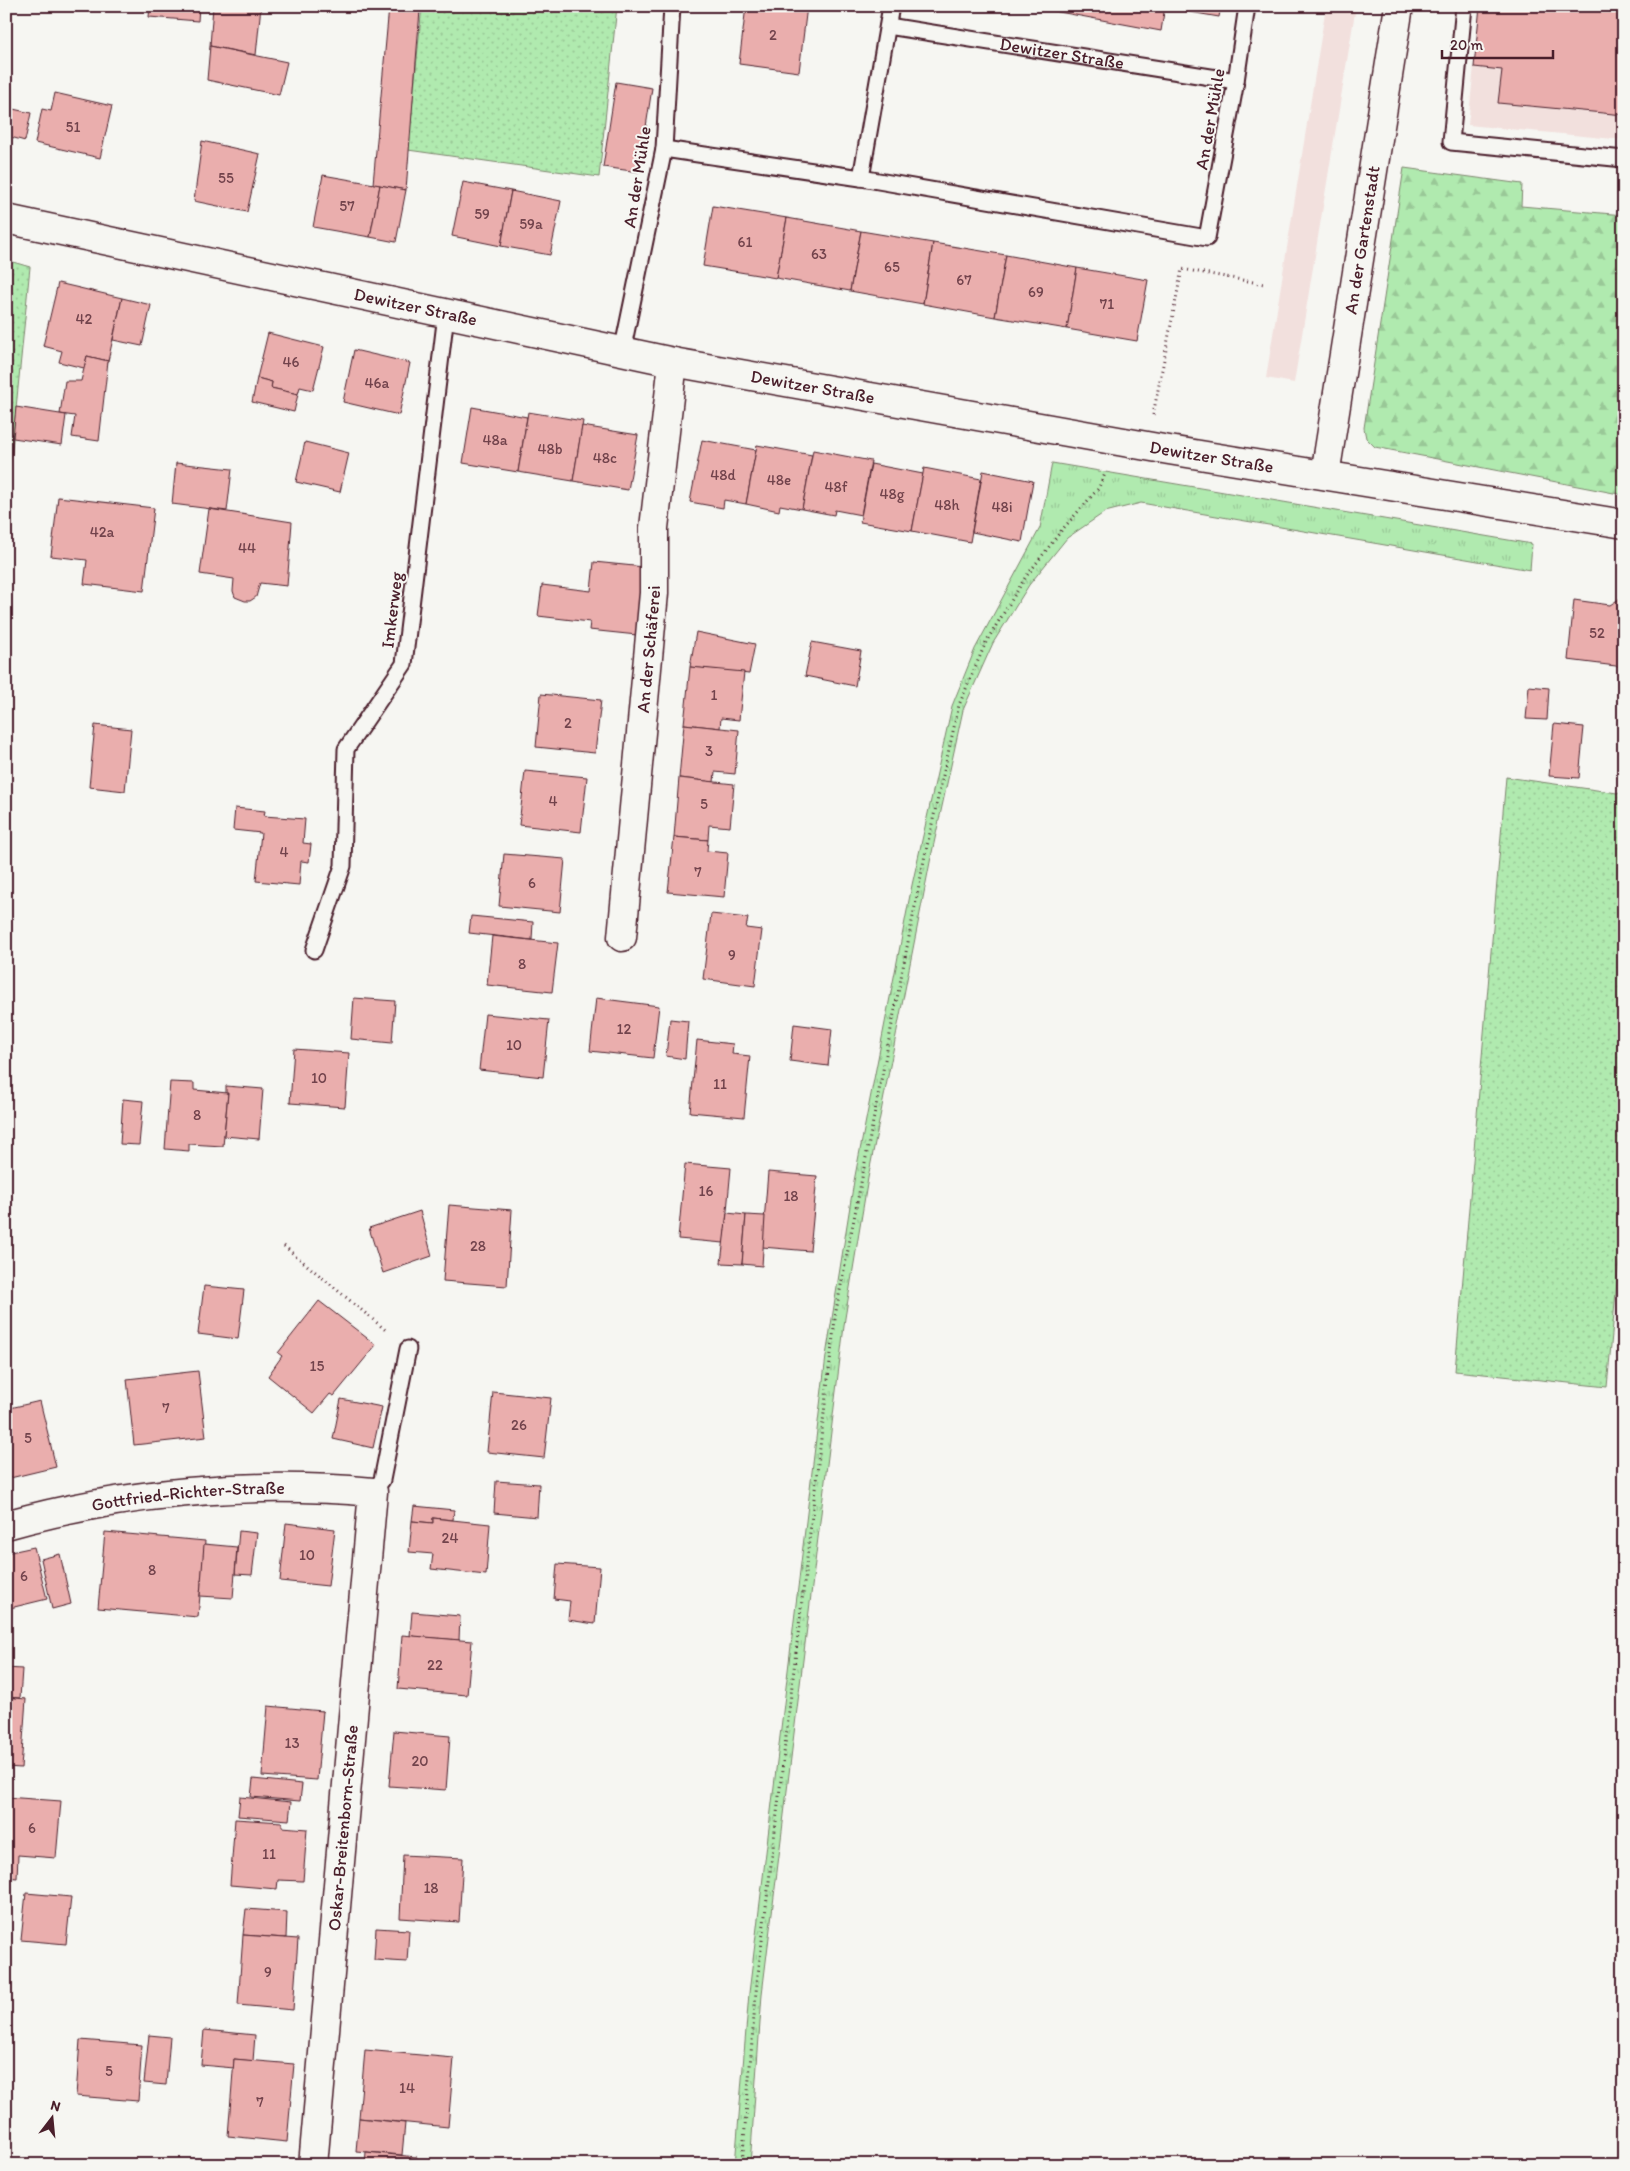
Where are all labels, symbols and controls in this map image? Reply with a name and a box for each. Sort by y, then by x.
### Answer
house number: 2 [769,26,777,44]
scale bar [1442,28,1554,60]
street label: Dewitzer Straße [998,33,1125,74]
text: 20 m [1450,36,1484,54]
street label: An der Mühle [1190,67,1230,171]
house number: 51 [66,118,80,136]
street label: An der Mühle [618,125,656,229]
street label: An der Gartenstadt [1340,164,1385,316]
house number: 55 [218,169,234,187]
house number: 57 [339,197,355,215]
house number: 59 [474,205,490,223]
house number: 59a [519,215,543,233]
house number: 61 [738,233,752,251]
house number: 63 [811,245,827,263]
house number: 65 [884,258,900,276]
house number: 67 [956,271,972,289]
street label: Dewitzer Straße [352,283,479,331]
house number: 69 [1028,283,1044,301]
house number: 71 [1100,295,1114,313]
house number: 42 [76,310,93,328]
house number: 46 [283,353,300,371]
street label: Dewitzer Straße [749,365,876,409]
house number: 46a [365,374,390,392]
house number: 48a [482,431,508,449]
street label: Dewitzer Straße [1148,436,1275,478]
house number: 48b [537,440,563,458]
house number: 48c [593,449,617,467]
house number: 48d [710,466,736,484]
house number: 48e [767,471,791,489]
house number: 48f [825,478,848,496]
house number: 48g [880,485,905,503]
house number: 48h [934,496,960,514]
house number: 48i [991,498,1013,516]
house number: 42a [90,523,115,541]
house number: 44 [238,539,256,557]
street label: Imkerweg [376,570,408,649]
street label: An der Schäferei [632,585,665,714]
house number: 52 [1589,624,1605,642]
house number: 1 [711,686,718,704]
house number: 2 [564,714,572,732]
house number: 3 [705,742,713,760]
house number: 4 [548,792,558,810]
house number: 5 [700,795,708,813]
house number: 4 [279,843,289,861]
house number: 7 [694,863,702,881]
house number: 6 [528,874,536,892]
house number: 9 [728,946,736,964]
house number: 8 [518,955,526,973]
house number: 12 [617,1020,632,1038]
house number: 10 [506,1036,522,1054]
house number: 10 [311,1069,327,1087]
house number: 11 [713,1075,727,1093]
house number: 8 [193,1106,201,1124]
house number: 16 [699,1182,714,1200]
house number: 18 [783,1187,799,1205]
house number: 28 [470,1237,486,1255]
house number: 15 [310,1357,325,1375]
house number: 7 [162,1399,170,1417]
house number: 26 [511,1416,527,1434]
house number: 5 [24,1429,32,1447]
street label: Gottfried-Richter-Straße [90,1477,285,1516]
house number: 24 [442,1529,458,1547]
house number: 10 [299,1546,315,1564]
house number: 8 [148,1561,156,1579]
house number: 6 [20,1567,28,1585]
house number: 22 [427,1656,443,1674]
street label: Oskar-Breitenborn-Straße [323,1724,363,1932]
house number: 13 [284,1734,300,1752]
house number: 20 [411,1752,429,1770]
house number: 6 [28,1819,36,1837]
house number: 11 [262,1845,276,1863]
house number: 18 [423,1879,439,1897]
house number: 9 [264,1963,272,1981]
house number: 5 [105,2062,113,2080]
house number: 14 [399,2079,415,2097]
house number: 7 [256,2093,264,2111]
north arrow [28,2094,78,2144]
text: N [49,2097,62,2115]

